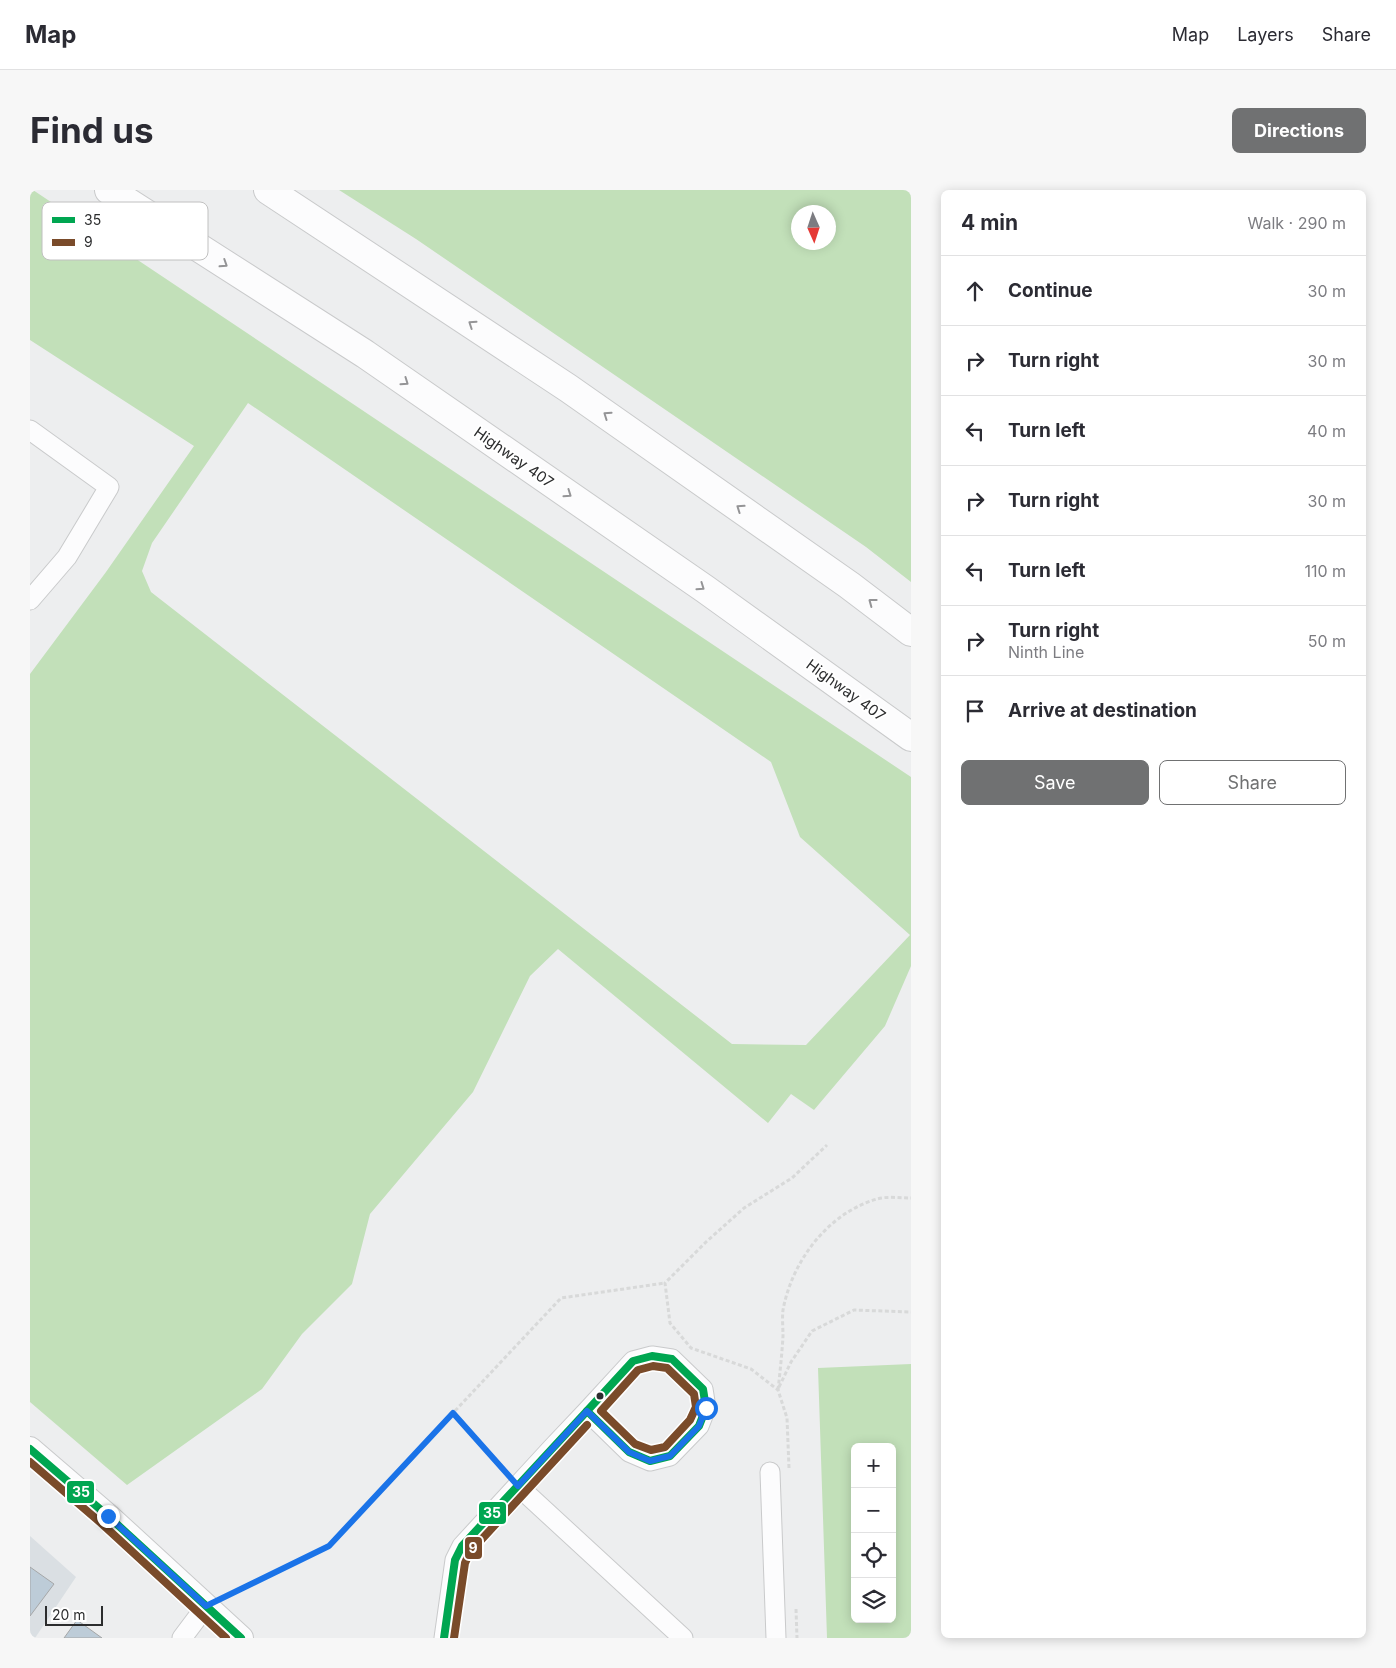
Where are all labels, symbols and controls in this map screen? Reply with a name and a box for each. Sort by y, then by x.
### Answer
text: Map [25,20,76,49]
text: Map [1172,24,1209,45]
text: Layers [1237,24,1294,45]
text: Share [1322,24,1371,45]
button: Directions [1232,108,1366,153]
text: Find us [30,109,154,151]
legend [42,202,208,260]
north arrow [791,205,836,250]
text: 4 min [961,210,1018,235]
text: 35 [84,211,101,228]
text: Walk · 290 m [1248,213,1346,233]
text: 9 [84,233,93,250]
one-way arrow [219,257,228,267]
icon: ahead [961,277,989,305]
text: Continue [1008,279,1093,302]
text: 30 m [1308,281,1346,301]
one-way arrow [468,321,478,330]
icon: right [961,347,989,375]
text: Turn right [1008,349,1099,372]
text: 30 m [1308,351,1346,371]
one-way arrow [399,376,409,385]
one-way arrow [603,412,613,421]
icon: left [961,417,989,445]
text: Turn left [1008,419,1086,442]
text: 40 m [1307,421,1346,441]
street label: Highway 407 [470,422,558,492]
icon: right [961,487,989,515]
one-way arrow [562,488,571,497]
text: Turn right [1008,489,1099,512]
text: 30 m [1308,491,1346,511]
one-way arrow [736,505,746,514]
icon: left [961,557,989,585]
text: Turn left [1008,559,1086,582]
text: 110 m [1304,561,1346,581]
one-way arrow [695,581,705,590]
one-way arrow [869,600,878,608]
text: Turn right [1008,619,1099,642]
icon: right [961,627,989,655]
text: 50 m [1308,631,1346,651]
text: Ninth Line [1008,642,1084,662]
street label: Highway 407 [803,655,889,725]
icon: arrive [961,697,989,725]
text: Arrive at destination [1008,699,1197,722]
button: Save [961,760,1149,805]
button: Share [1159,760,1346,805]
unlabelled marker [595,1391,605,1401]
route start [695,1397,718,1420]
map controls [851,1443,896,1623]
button: + [851,1443,896,1488]
line badge: 35 [66,1480,95,1504]
text: 35 [72,1483,90,1500]
button: − [851,1488,896,1533]
line badge: 35 [478,1501,507,1525]
text: 35 [483,1504,501,1521]
route end [97,1505,120,1528]
button: locate [851,1533,896,1578]
line badge: 9 [464,1536,483,1560]
text: 9 [468,1539,478,1556]
button: layers [851,1578,896,1623]
scale bar [45,1603,102,1626]
text: 20 m [52,1606,86,1623]

